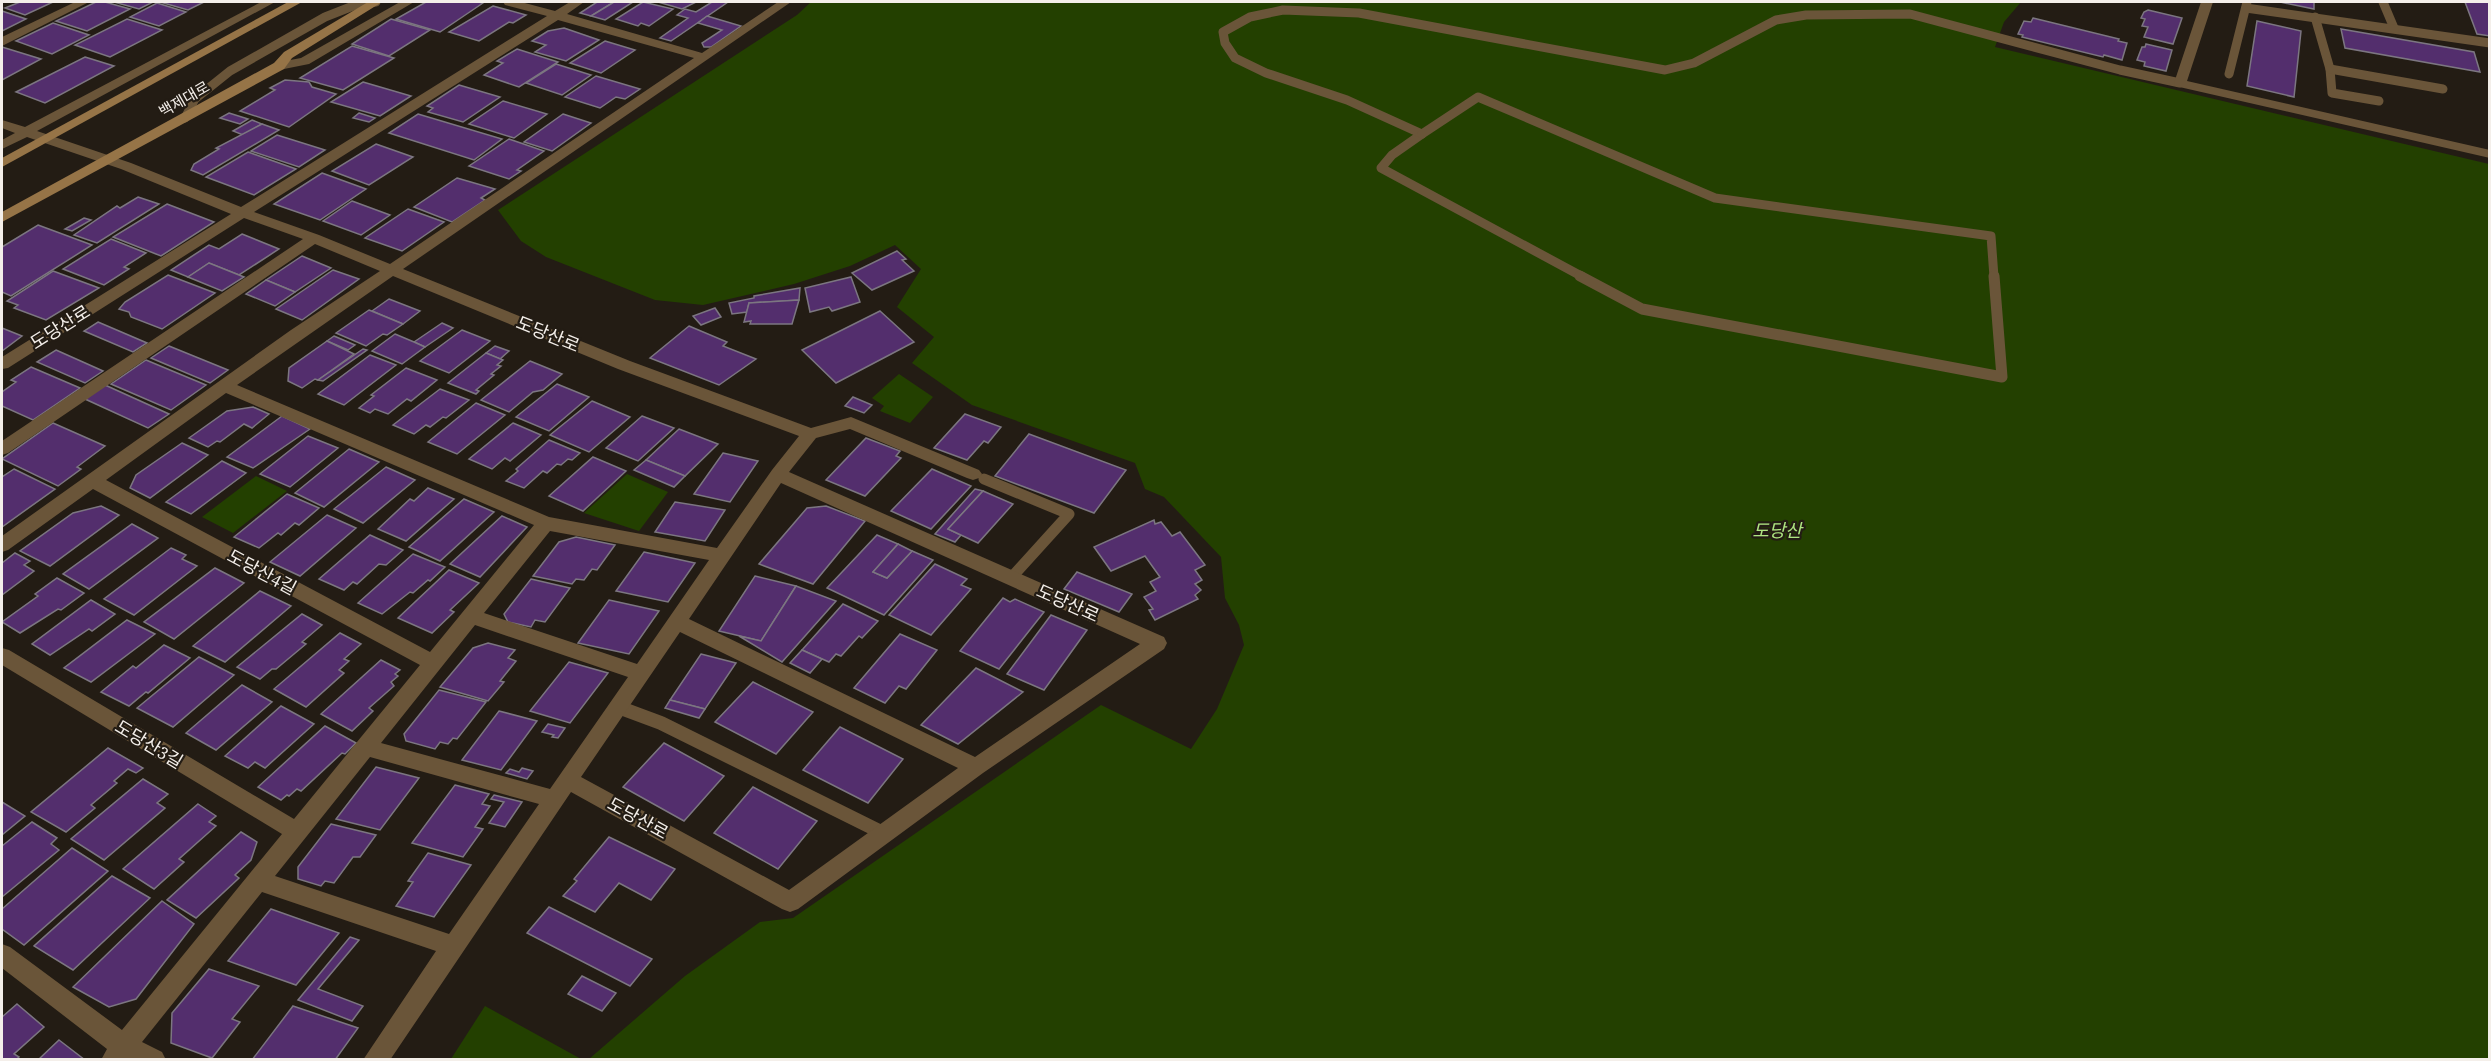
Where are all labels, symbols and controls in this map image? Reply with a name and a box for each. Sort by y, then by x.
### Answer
street label: 백제대로 [155,76,213,122]
street label: 도당산로 [25,299,95,355]
street label: 도당산로 [513,310,583,358]
park label: 도당산 [1752,518,1804,543]
street label: 도당산4길 [223,543,301,601]
street label: 도당산로 [1033,578,1103,628]
street label: 도당산3길 [110,714,188,774]
street label: 도당산로 [603,791,673,845]

